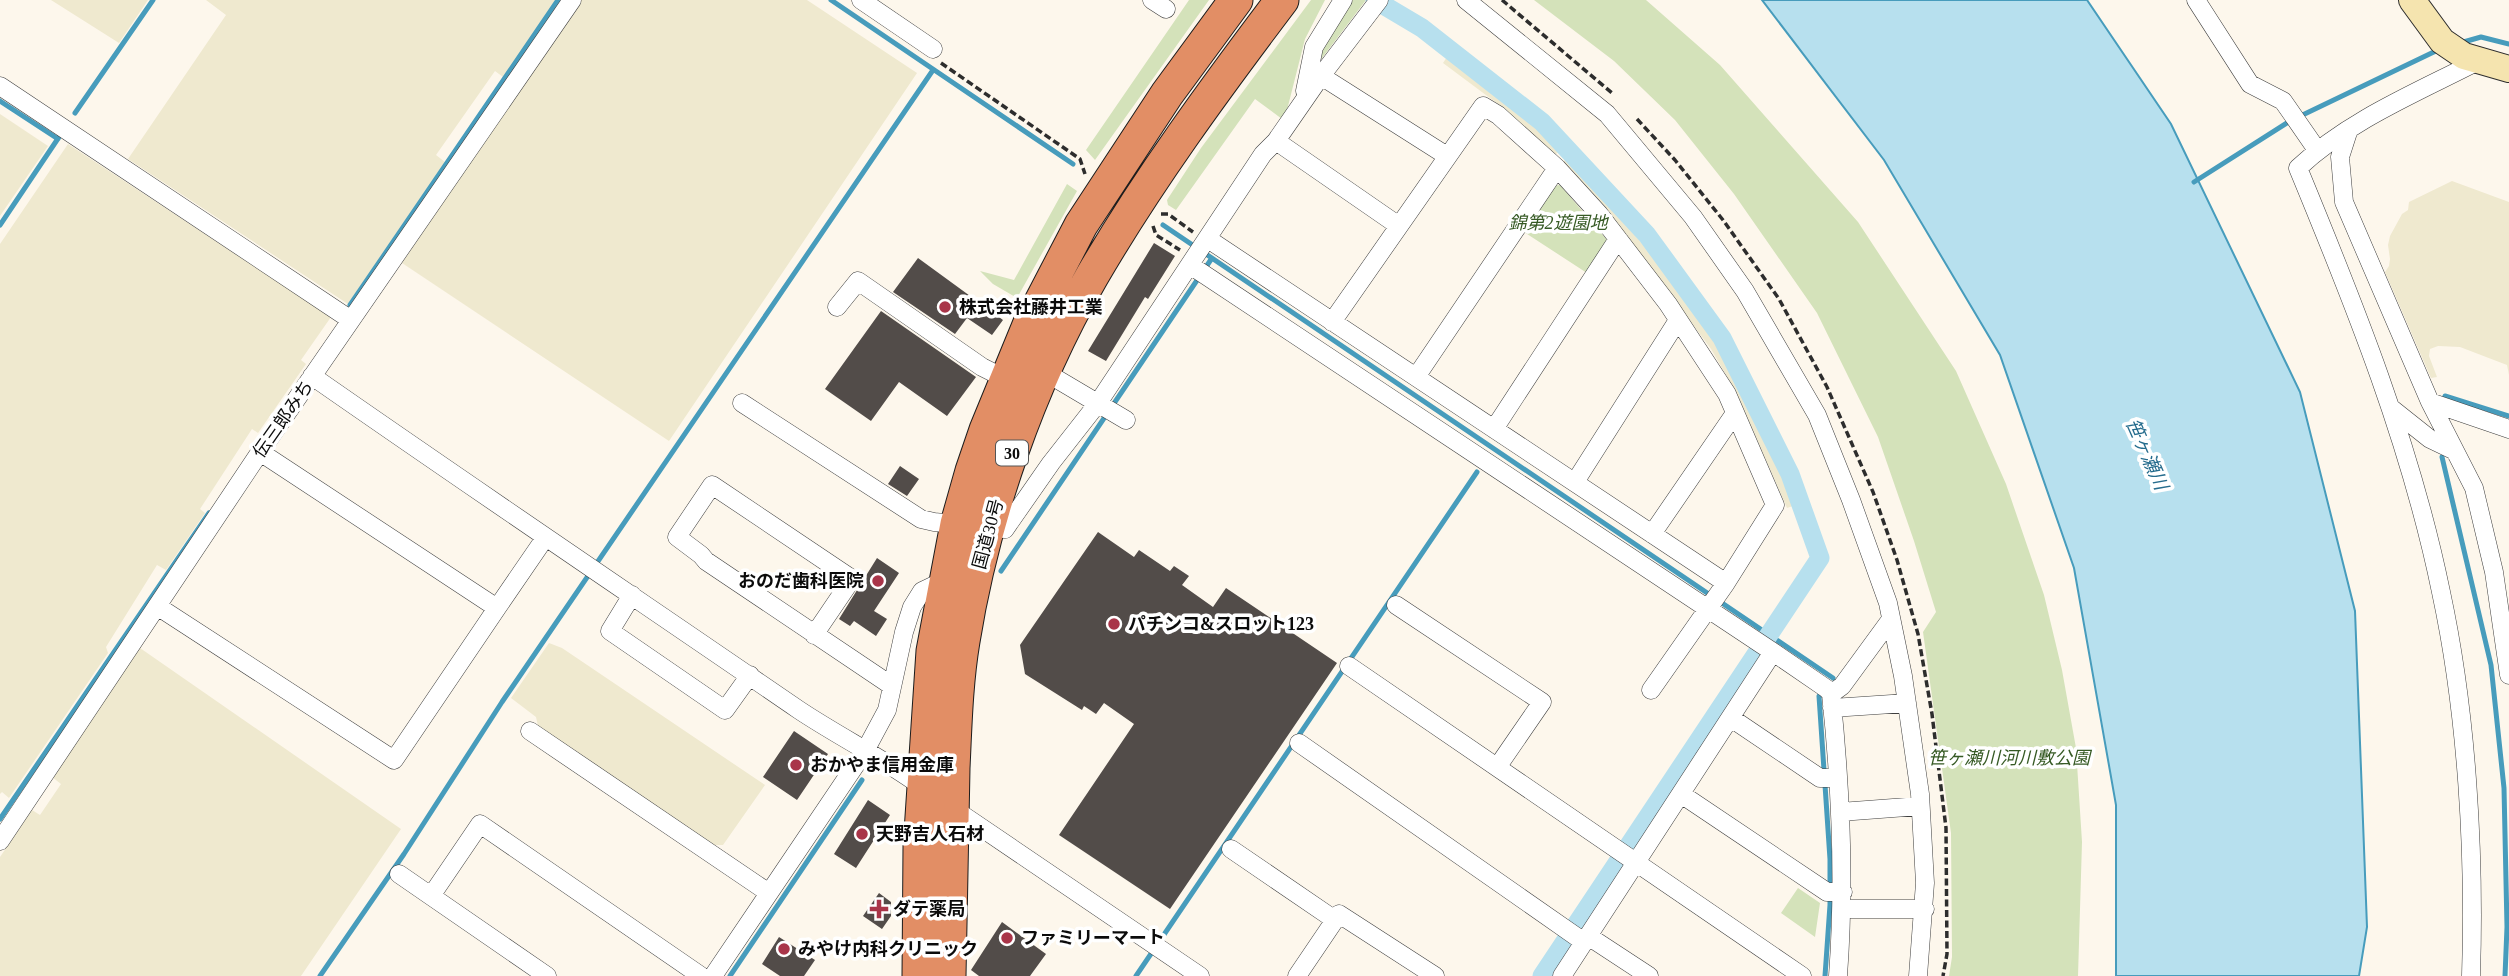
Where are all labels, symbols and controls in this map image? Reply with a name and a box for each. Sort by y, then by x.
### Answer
park label: 錦第2遊園地 [1509,213,1609,233]
place label: 株式会社藤井工業 [959,297,1103,317]
marker: 株式会社藤井工業 [937,299,953,315]
street label: 伝三郎みち [249,376,317,462]
water label: 笹ヶ瀬川 [2122,415,2173,495]
road number: 30 [996,440,1028,466]
street label: 国道30号 [969,497,1007,571]
place label: おのだ歯科医院 [738,571,864,591]
marker: おのだ歯科医院 [870,573,886,589]
place label: パチンコ&スロット123 [1128,614,1314,634]
marker: パチンコ&スロット123 [1106,616,1122,632]
park label: 笹ヶ瀬川河川敷公園 [1928,748,2093,768]
place label: おかやま信用金庫 [810,755,954,775]
marker: おかやま信用金庫 [788,757,804,773]
place label: 天野吉人石材 [876,824,984,844]
marker: 天野吉人石材 [854,826,870,842]
place label: ダテ薬局 [893,899,965,919]
marker: ダテ薬局 [871,901,887,917]
place label: ファミリーマート [1021,928,1165,948]
marker: ファミリーマート [999,930,1015,946]
place label: みやけ内科クリニック [798,939,978,959]
marker: みやけ内科クリニック [776,941,792,957]

